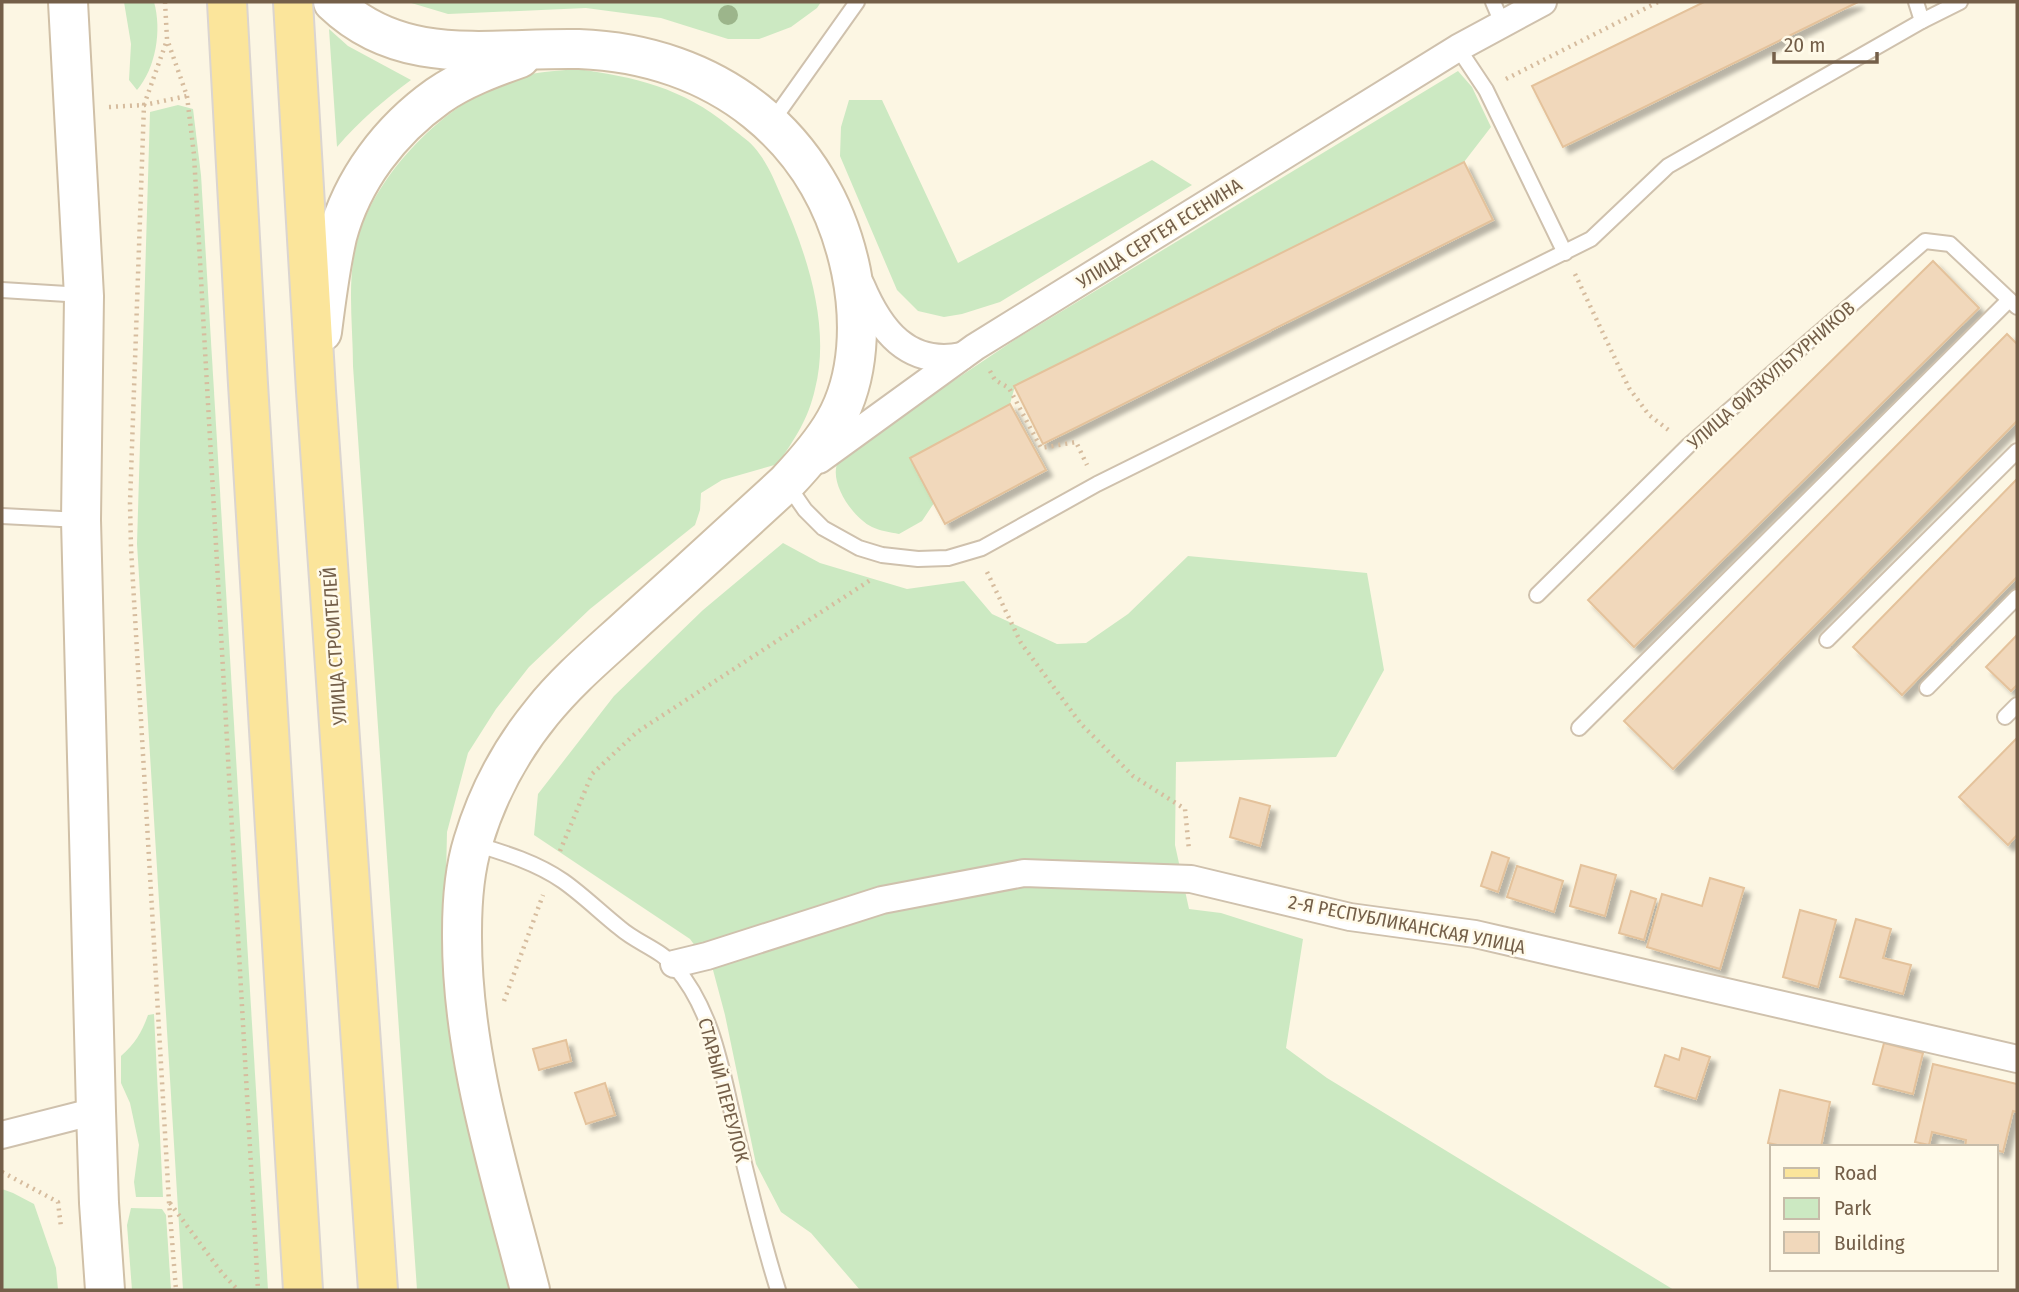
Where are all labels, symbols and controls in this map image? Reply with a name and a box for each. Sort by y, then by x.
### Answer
scale bar [1774,21,1877,65]
text: 20 m [1784,32,1825,58]
street label: УЛИЦА СЕРГЕЯ ЕСЕНИНА [1072,173,1246,294]
street label: УЛИЦА ФИЗКУЛЬТУРНИКОВ [1682,296,1860,455]
street label: УЛИЦА СТРОИТЕЛЕЙ [318,566,352,727]
street label: 2-Я РЕСПУБЛИКАНСКАЯ УЛИЦА [1287,890,1527,959]
street label: СТАРЫЙ ПЕРЕУЛОК [693,1015,754,1165]
legend [1770,1145,1998,1271]
text: Road [1834,1160,1878,1186]
text: Park [1834,1195,1872,1221]
text: Building [1834,1230,1905,1256]

